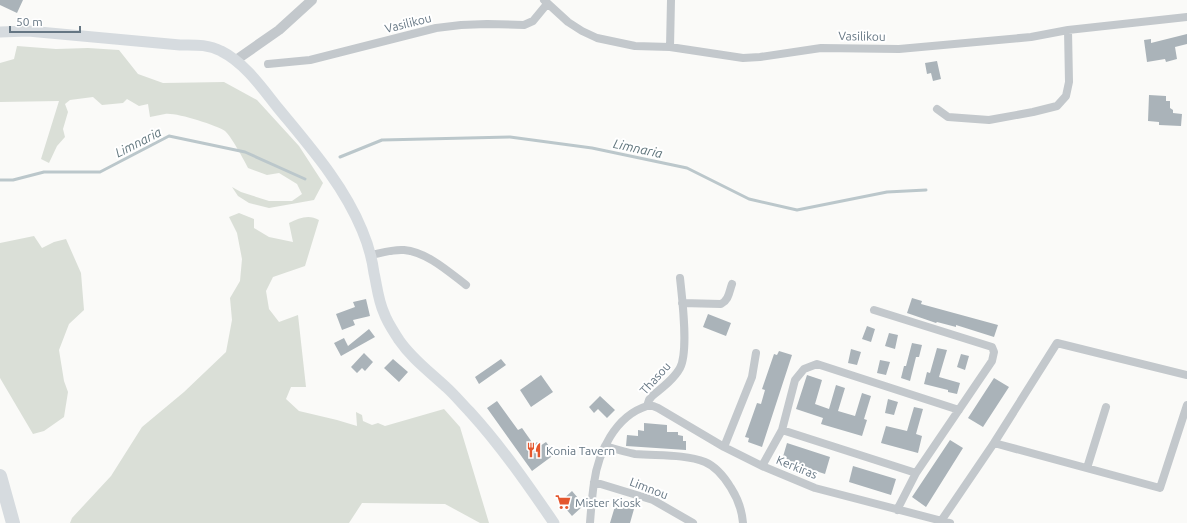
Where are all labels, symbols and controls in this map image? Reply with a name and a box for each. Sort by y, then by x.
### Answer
scale bar [10,8,80,34]
street label: Vasilikou [383,11,433,35]
text: 50 m [16,15,43,28]
street label: Vasilikou [838,29,886,43]
water label: Limnaria [113,124,163,160]
water label: Limnaria [612,136,664,160]
street label: Thasou [637,359,673,397]
restaurant icon: Konia Tavern [525,441,543,459]
place label: Konia Tavern [546,444,615,457]
street label: Kerkiras [775,453,819,481]
street label: Limnou [628,475,670,501]
supermarket icon: Mister Kiosk [554,493,572,511]
place label: Mister Kiosk [575,496,641,509]

